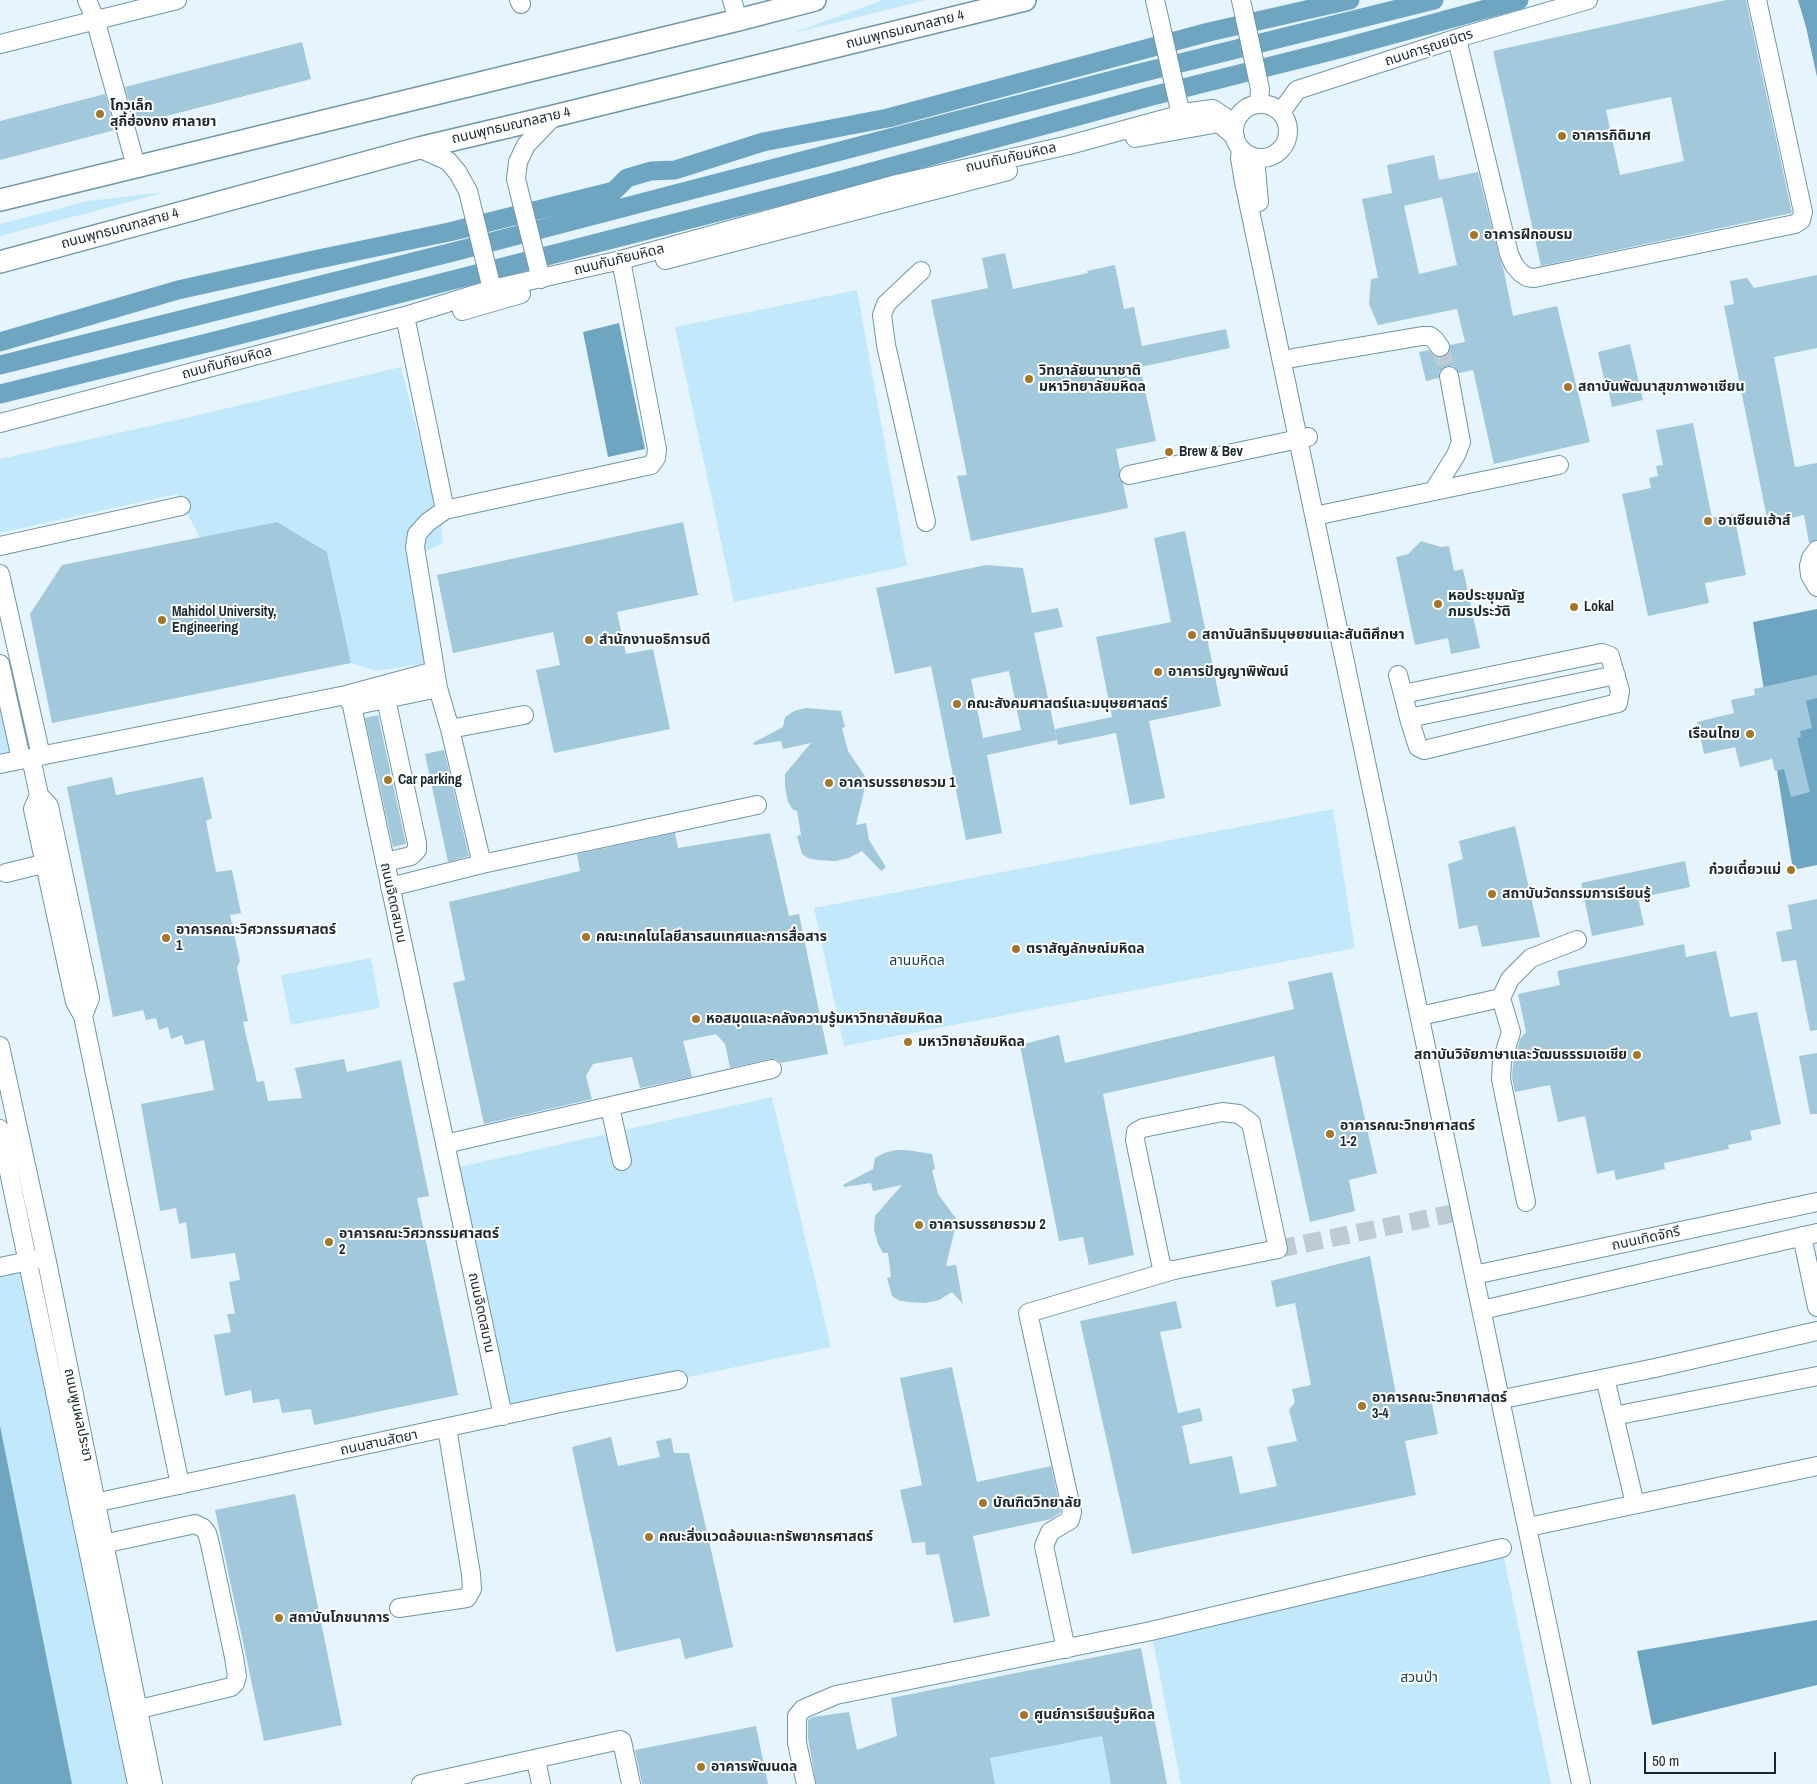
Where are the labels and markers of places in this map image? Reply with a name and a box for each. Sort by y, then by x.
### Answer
place label: โกวเล็ก สุกี้ฮ่องกง ศาลายา [110,98,216,130]
marker: โกวเล็ก สุกี้ฮ่องกง ศาลายา [94,108,106,120]
place label: อาคารกิติมาศ [1572,128,1651,144]
marker: อาคารกิติมาศ [1556,130,1568,142]
place label: อาคารฝึกอบรม [1484,227,1573,243]
marker: อาคารฝึกอบรม [1468,229,1480,241]
place label: วิทยาลัยนานาชาติ มหาวิทยาลัยมหิดล [1039,363,1146,396]
marker: วิทยาลัยนานาชาติ มหาวิทยาลัยมหิดล [1023,373,1035,385]
place label: สถาบันพัฒนาสุขภาพอาเซียน [1578,379,1745,395]
marker: สถาบันพัฒนาสุขภาพอาเซียน [1562,381,1574,393]
place label: Brew & Bev [1179,444,1243,460]
marker: Brew & Bev [1163,446,1175,458]
place label: อาเซียนเฮ้าส์ [1718,513,1790,529]
marker: อาเซียนเฮ้าส์ [1702,515,1714,527]
place label: หอประชุมณัฐ ภมรประวัติ [1448,588,1525,620]
marker: หอประชุมณัฐ ภมรประวัติ [1432,598,1444,610]
place label: Lokal [1584,599,1614,615]
marker: Lokal [1568,601,1580,613]
place label: Mahidol University, Engineering [172,604,276,636]
marker: Mahidol University, Engineering [156,614,168,626]
place label: สถาบันสิทธิมนุษยชนและสันติศึกษา [1202,627,1405,643]
marker: สถาบันสิทธิมนุษยชนและสันติศึกษา [1186,629,1198,641]
place label: สำนักงานอธิการบดี [599,632,710,648]
marker: สำนักงานอธิการบดี [583,634,595,646]
place label: อาคารปัญญาพิพัฒน์ [1168,664,1289,680]
marker: อาคารปัญญาพิพัฒน์ [1152,666,1164,678]
place label: คณะสังคมศาสตร์และมนุษยศาสตร์ [967,696,1168,712]
marker: คณะสังคมศาสตร์และมนุษยศาสตร์ [951,698,963,710]
place label: เรือนไทย [1688,726,1740,742]
marker: เรือนไทย [1744,728,1756,740]
place label: Car parking [398,772,462,788]
marker: Car parking [382,774,394,786]
place label: อาคารบรรยายรวม 1 [839,775,956,791]
marker: อาคารบรรยายรวม 1 [823,777,835,789]
place label: ก๋วยเตี๋ยวแม่ [1709,862,1781,878]
marker: ก๋วยเตี๋ยวแม่ [1785,864,1797,876]
place label: สถาบันวัตกรรมการเรียนรู้ [1502,886,1651,902]
marker: สถาบันวัตกรรมการเรียนรู้ [1486,888,1498,900]
place label: อาคารคณะวิศวกรรมศาสตร์ 1 [176,922,336,954]
place label: คณะเทคโนโลยีสารสนเทศและการสื่อสาร [596,929,827,945]
marker: คณะเทคโนโลยีสารสนเทศและการสื่อสาร [580,931,592,943]
marker: อาคารคณะวิศวกรรมศาสตร์ 1 [160,932,172,944]
place label: ตราสัญลักษณ์มหิดล [1026,941,1145,957]
marker: ตราสัญลักษณ์มหิดล [1010,943,1022,955]
place label: หอสมุดและคลังความรู้มหาวิทยาลัยมหิดล [706,1011,943,1027]
marker: หอสมุดและคลังความรู้มหาวิทยาลัยมหิดล [690,1013,702,1025]
place label: มหาวิทยาลัยมหิดล [918,1034,1025,1050]
marker: มหาวิทยาลัยมหิดล [902,1036,914,1048]
place label: สถาบันวิจัยภาษาและวัฒนธรรมเอเชีย [1414,1047,1627,1063]
marker: สถาบันวิจัยภาษาและวัฒนธรรมเอเชีย [1631,1049,1643,1061]
place label: อาคารคณะวิทยาศาสตร์ 1-2 [1340,1118,1475,1150]
marker: อาคารคณะวิทยาศาสตร์ 1-2 [1324,1128,1336,1140]
place label: อาคารบรรยายรวม 2 [929,1217,1046,1233]
marker: อาคารบรรยายรวม 2 [913,1219,925,1231]
place label: อาคารคณะวิศวกรรมศาสตร์ 2 [339,1226,499,1258]
marker: อาคารคณะวิศวกรรมศาสตร์ 2 [323,1236,335,1248]
place label: อาคารคณะวิทยาศาสตร์ 3-4 [1372,1390,1507,1422]
marker: อาคารคณะวิทยาศาสตร์ 3-4 [1356,1400,1368,1412]
place label: บัณฑิตวิทยาลัย [993,1495,1081,1511]
marker: บัณฑิตวิทยาลัย [977,1497,989,1509]
place label: คณะสิ่งแวดล้อมและทรัพยากรศาสตร์ [659,1529,873,1545]
marker: คณะสิ่งแวดล้อมและทรัพยากรศาสตร์ [643,1531,655,1543]
place label: สถาบันโภชนาการ [289,1610,390,1626]
marker: สถาบันโภชนาการ [273,1612,285,1624]
place label: ศูนย์การเรียนรู้มหิดล [1034,1707,1155,1723]
marker: ศูนย์การเรียนรู้มหิดล [1018,1709,1030,1721]
place label: อาคารพัฒนดล [711,1759,797,1775]
marker: อาคารพัฒนดล [695,1761,707,1773]

